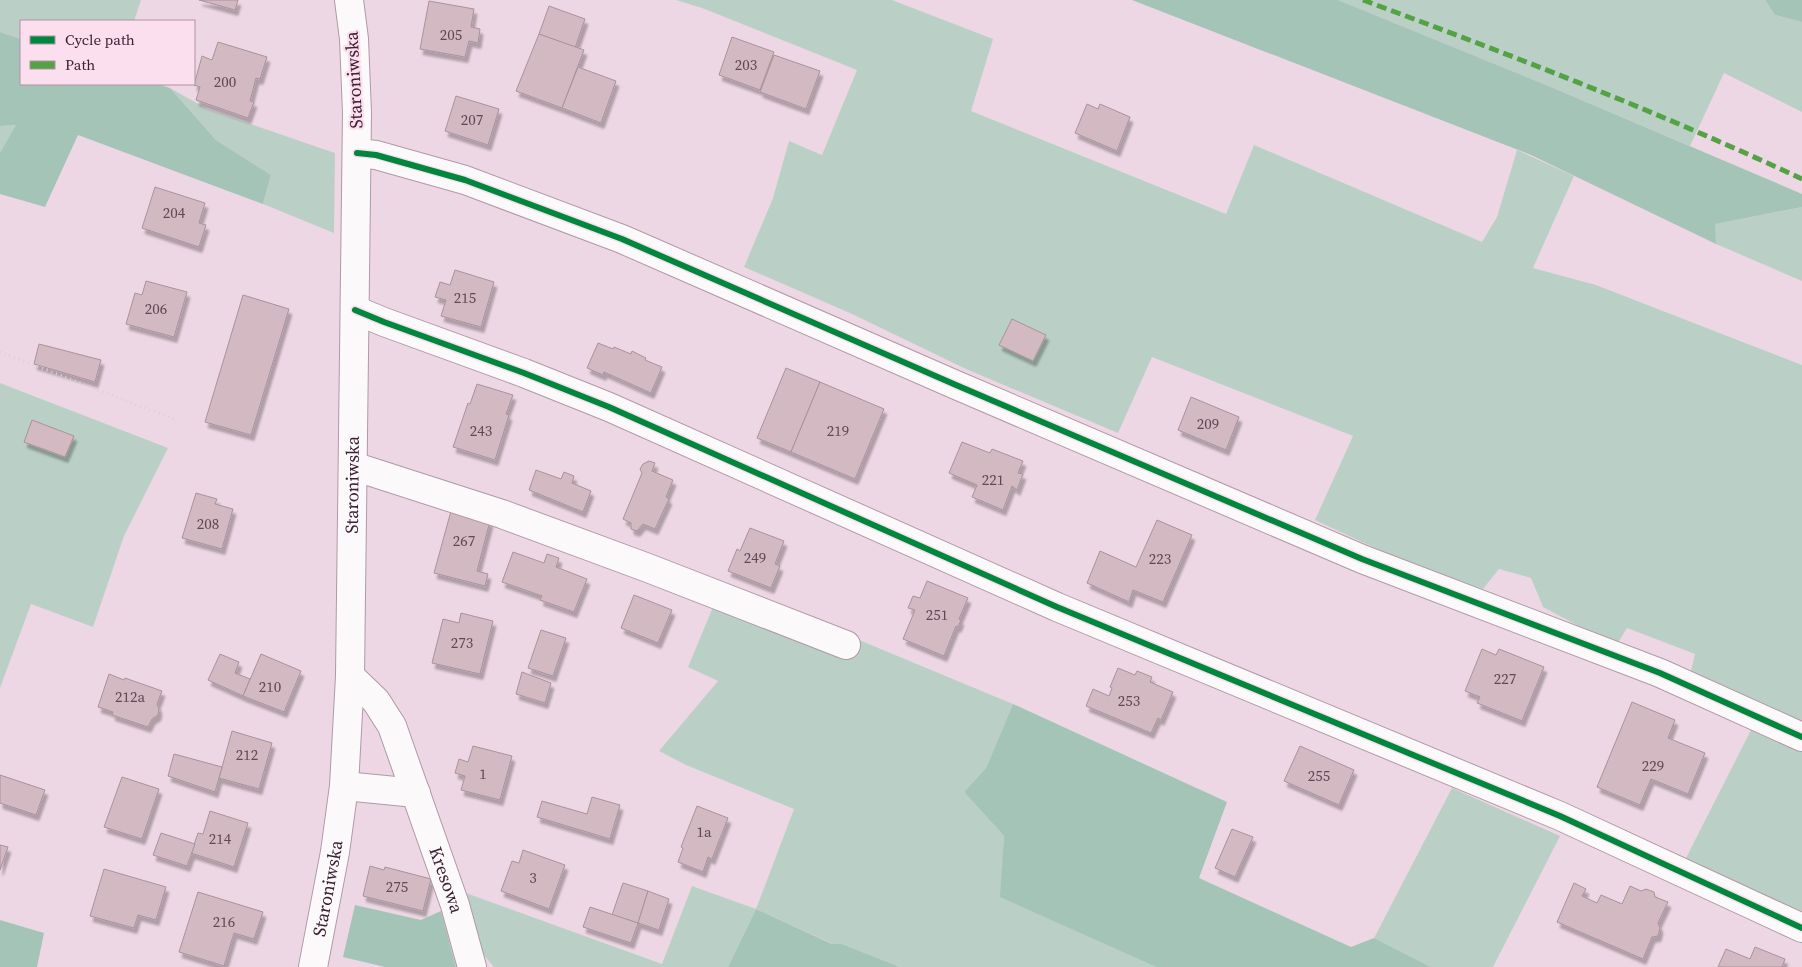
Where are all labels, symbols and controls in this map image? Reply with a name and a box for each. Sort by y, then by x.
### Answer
legend [20,20,195,85]
house number: 205 [440,24,462,45]
text: Cycle path [65,29,135,50]
street label: Staroniwska [338,30,369,129]
text: Path [65,54,95,75]
house number: 203 [735,54,757,75]
house number: 200 [214,71,236,92]
house number: 207 [461,109,483,130]
house number: 204 [163,202,186,223]
house number: 215 [454,287,476,308]
house number: 206 [145,298,167,319]
house number: 209 [1197,413,1219,434]
house number: 243 [470,420,492,441]
house number: 219 [827,420,849,441]
street label: Staroniwska [339,435,365,534]
house number: 221 [982,469,1004,490]
house number: 208 [197,513,219,534]
house number: 267 [453,530,475,551]
house number: 249 [744,547,766,568]
house number: 223 [1149,548,1171,569]
house number: 251 [926,604,948,625]
house number: 273 [451,632,473,653]
house number: 227 [1494,668,1516,689]
house number: 210 [259,676,281,697]
house number: 212a [115,686,145,707]
house number: 253 [1118,690,1140,711]
house number: 212 [236,744,258,765]
house number: 229 [1642,755,1664,776]
house number: 1 [479,763,487,784]
house number: 255 [1308,765,1330,786]
house number: 1a [696,821,712,842]
house number: 214 [209,828,232,849]
street label: Staroniwska [306,838,349,939]
street label: Kresowa [423,843,470,917]
house number: 3 [529,867,537,888]
house number: 275 [386,876,408,897]
house number: 216 [213,911,235,932]

